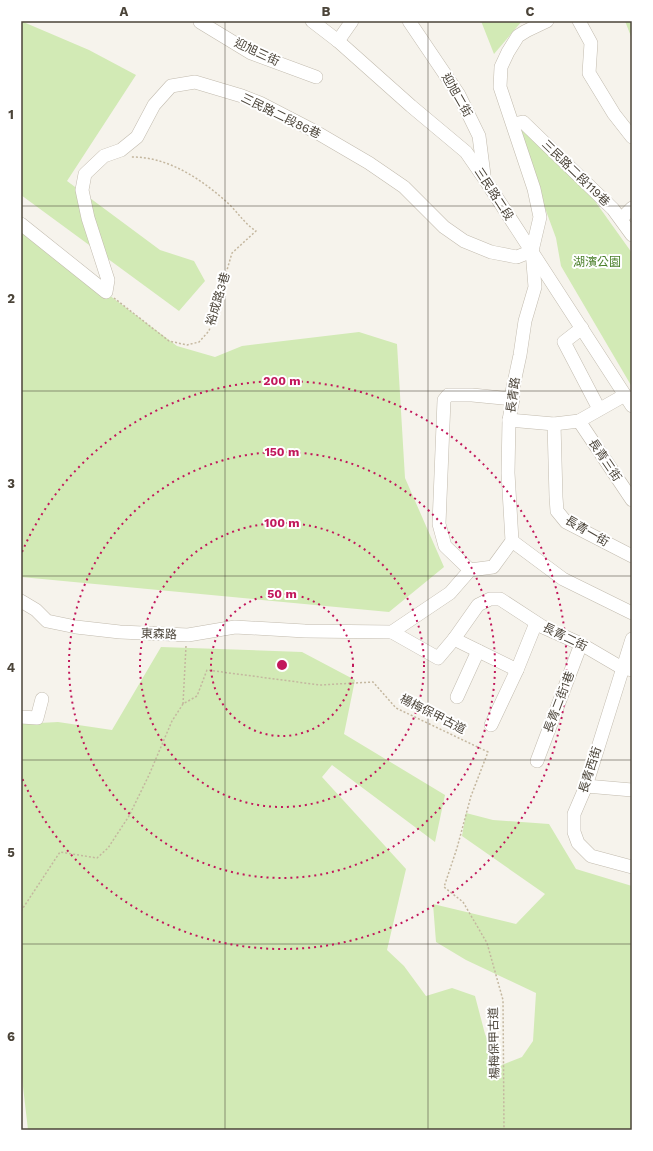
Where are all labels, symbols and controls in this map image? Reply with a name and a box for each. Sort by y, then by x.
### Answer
text: A [120,4,129,19]
text: B [322,4,331,19]
text: C [526,4,535,19]
street label: 迎旭三街 [232,36,282,68]
street label: 迎旭二街 [439,71,475,119]
street label: 三民路二段86巷 [239,91,323,141]
text: 1 [8,107,14,122]
street label: 三民路二段119巷 [539,137,613,209]
street label: 三民路二段 [472,165,516,223]
park label: 湖濱公園 [573,255,621,269]
street label: 裕成路3巷 [203,271,233,327]
text: 2 [7,291,15,306]
text: 200 m [263,374,301,388]
street label: 長青路 [504,376,522,414]
street label: 長青三街 [586,436,624,484]
text: 150 m [265,445,299,459]
text: 3 [7,476,15,491]
street label: 長青一街 [563,513,611,549]
text: 100 m [264,516,300,530]
text: 50 m [267,587,297,601]
street label: 長青二街 [540,620,590,654]
street label: 東森路 [141,626,177,642]
centre of rings [275,658,289,672]
text: 4 [7,660,16,675]
street label: 長青二街1巷 [541,669,577,735]
street label: 楊梅保甲古道 [398,691,468,737]
street label: 長青西街 [576,745,604,795]
text: 5 [7,845,15,860]
street label: 楊梅保甲古道 [486,1007,502,1079]
text: 6 [7,1029,15,1044]

